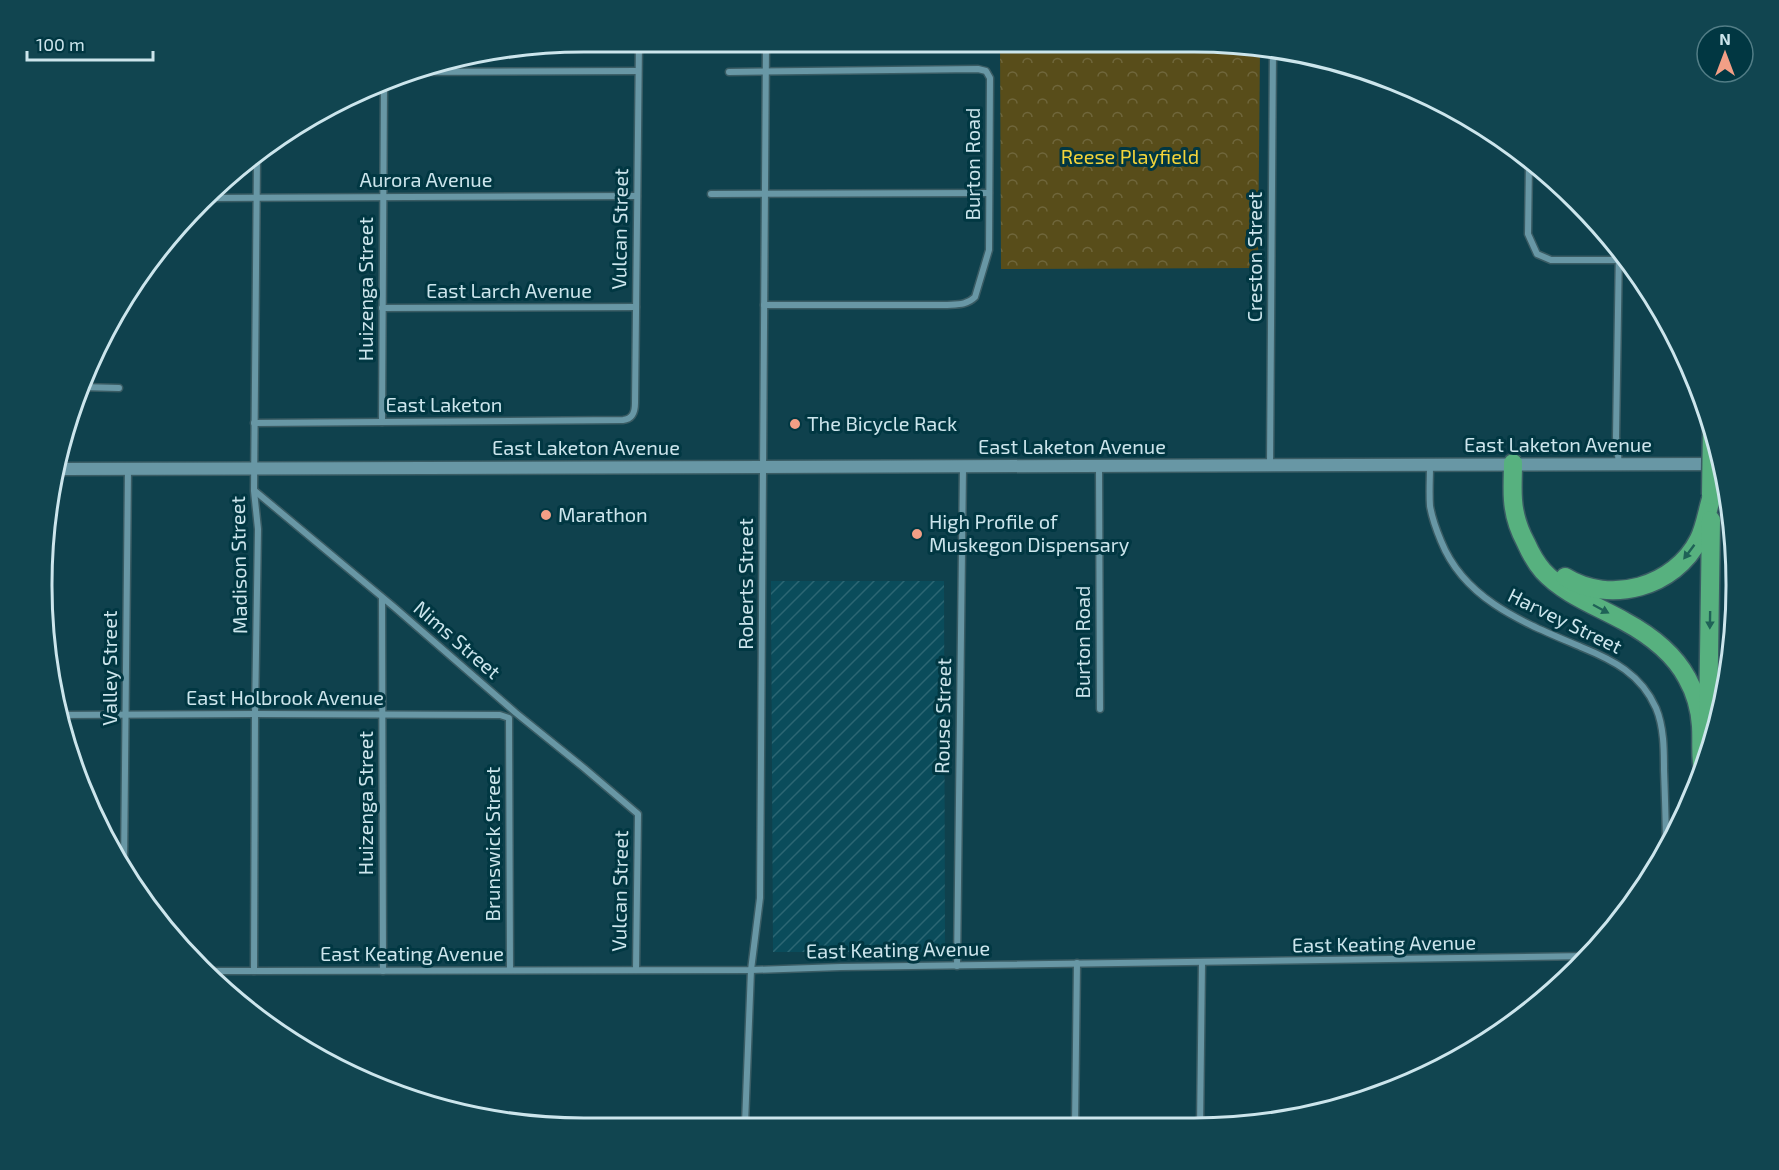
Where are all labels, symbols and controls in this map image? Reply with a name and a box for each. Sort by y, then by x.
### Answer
scale bar [27,24,153,62]
north arrow [1695,24,1755,84]
text: N [1719,29,1731,48]
text: 100 m [36,33,85,55]
street label: Burton Road [960,108,984,220]
park label: Reese Playfield [1061,144,1199,168]
street label: Aurora Avenue [360,167,492,191]
street label: Vulcan Street [606,168,632,290]
street label: Creston Street [1242,191,1266,322]
street label: Huizenga Street [353,216,377,361]
street label: East Larch Avenue [426,278,592,302]
street label: East Laketon [386,392,502,416]
place label: The Bicycle Rack [807,411,957,435]
marker: The Bicycle Rack [788,417,802,431]
street label: East Laketon Avenue [1464,432,1652,456]
street label: East Laketon Avenue [978,434,1166,458]
street label: East Laketon Avenue [492,435,680,459]
street label: Madison Street [225,495,251,634]
place label: Marathon [558,502,648,526]
marker: Marathon [539,508,553,522]
place label: High Profile of Muskegon Dispensary [929,509,1130,556]
street label: Roberts Street [733,518,757,650]
marker: High Profile of Muskegon Dispensary [910,527,924,541]
one-way arrow [1684,545,1696,560]
street label: Harvey Street [1505,582,1627,658]
street label: Burton Road [1070,586,1094,698]
street label: Nims Street [409,595,506,684]
one-way arrow [1593,604,1610,614]
street label: Valley Street [97,610,121,726]
one-way arrow [1705,611,1715,630]
street label: Rouse Street [929,657,955,774]
street label: East Holbrook Avenue [186,685,384,709]
street label: Huizenga Street [353,730,377,875]
street label: Brunswick Street [480,766,504,921]
street label: Vulcan Street [606,830,632,952]
street label: East Keating Avenue [1292,929,1476,957]
street label: East Keating Avenue [806,935,990,963]
street label: East Keating Avenue [320,941,504,965]

